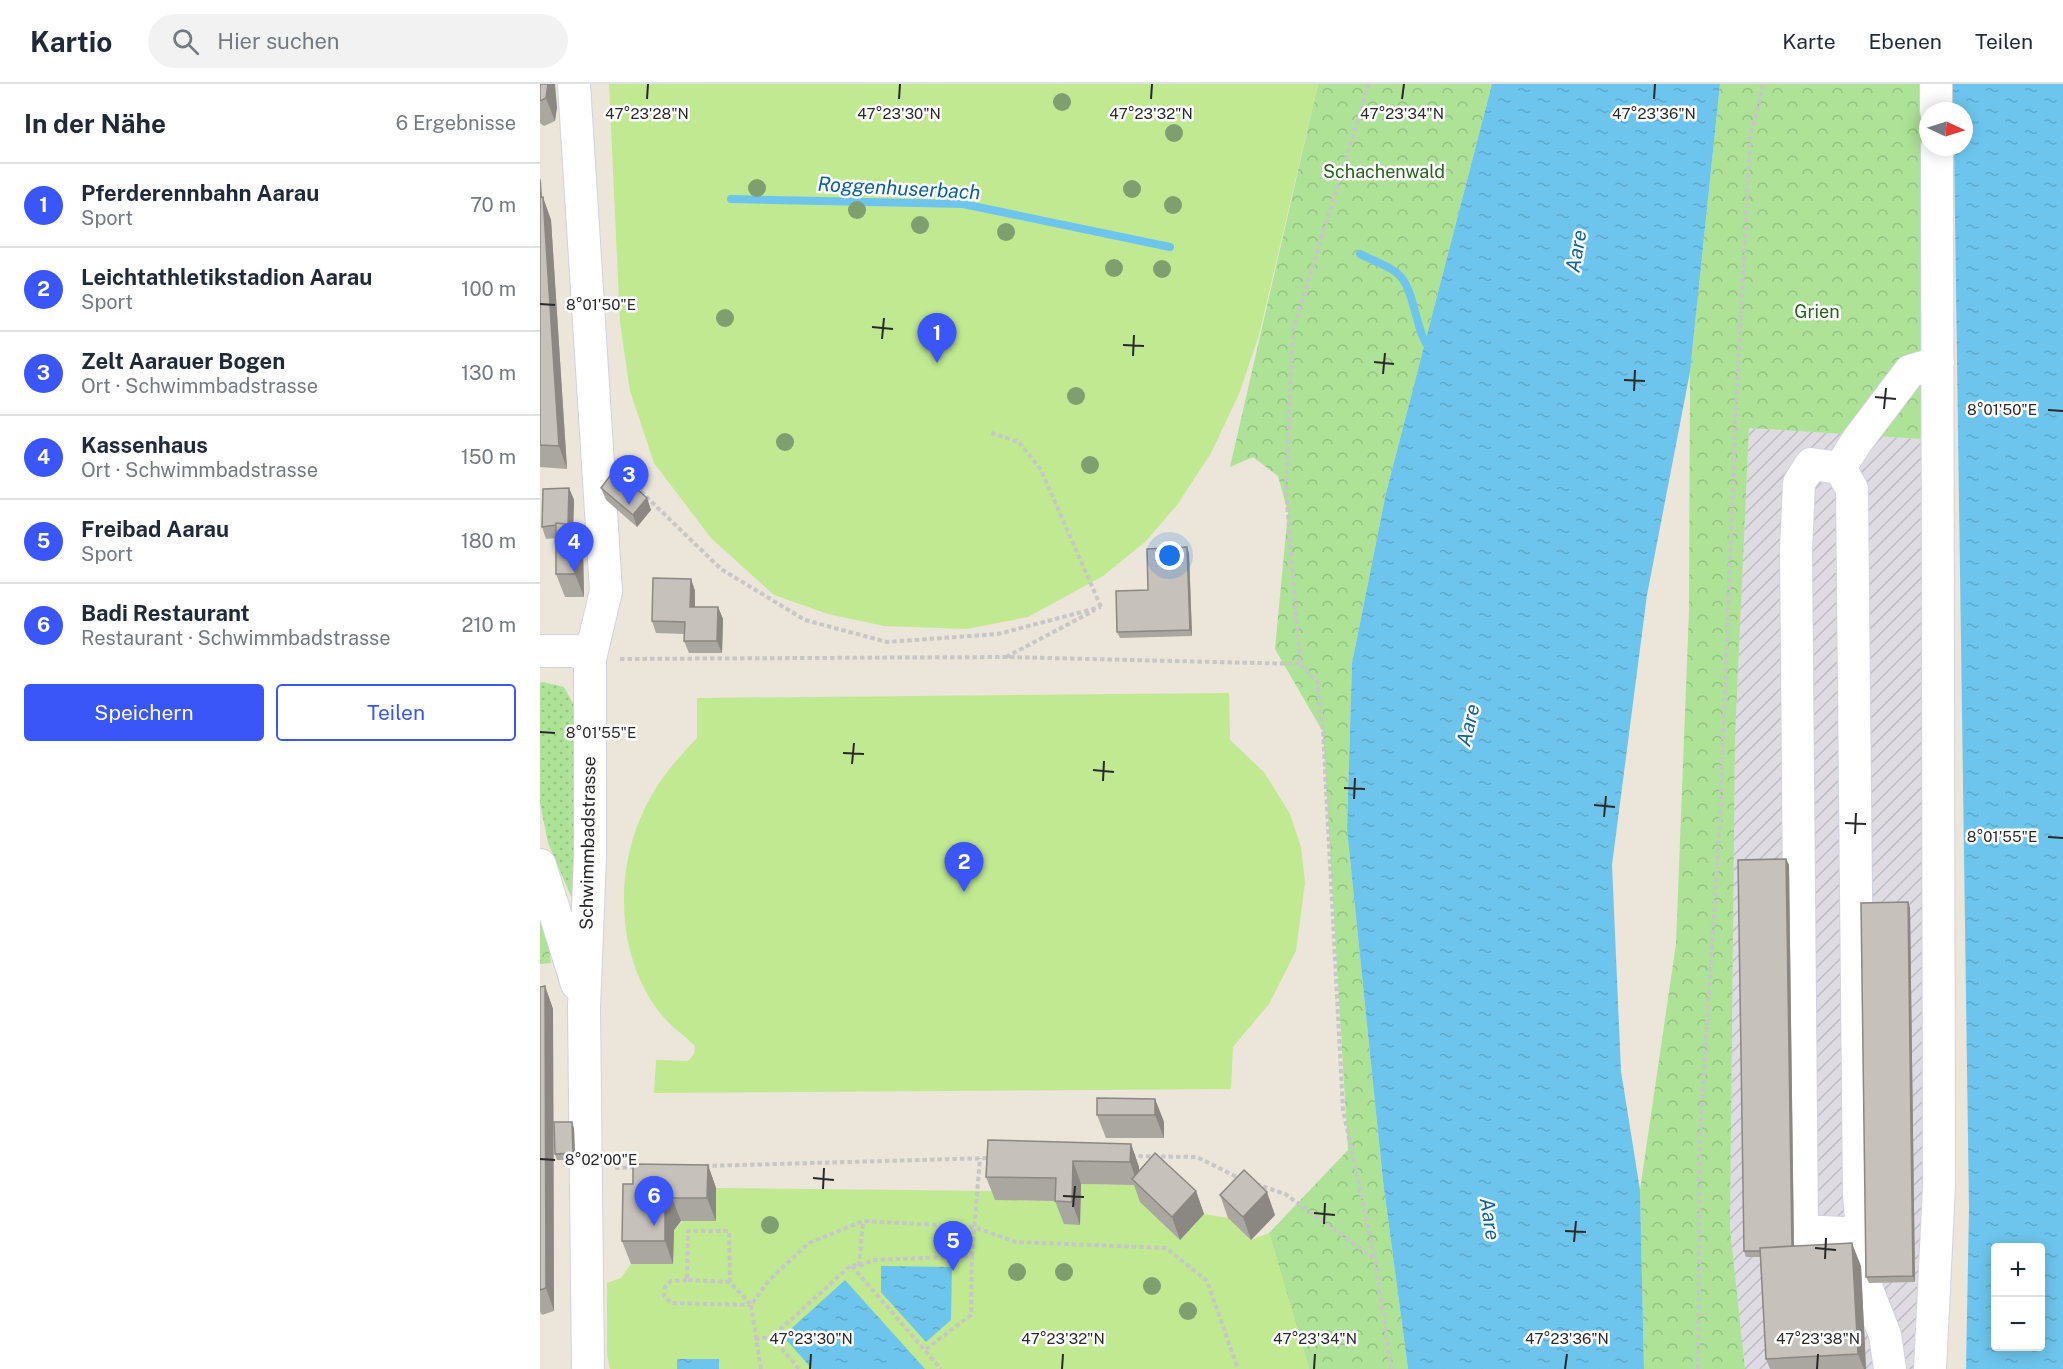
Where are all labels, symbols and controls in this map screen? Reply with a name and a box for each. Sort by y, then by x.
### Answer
search box [148,14,568,68]
text: Kartio [30,25,112,58]
icon: search [169,25,202,58]
text: Hier suchen [217,28,340,54]
text: Karte [1782,29,1836,54]
text: Ebenen [1869,29,1942,54]
text: Teilen [1975,29,2033,54]
north arrow [1919,102,1973,156]
text: 47°23'28"N [605,105,689,122]
text: 47°23'30"N [857,105,941,122]
text: 47°23'32"N [1109,105,1193,122]
text: 47°23'34"N [1360,105,1444,122]
text: 47°23'36"N [1612,105,1696,122]
text: In der Nähe [24,108,166,139]
text: 6 Ergebnisse [396,111,516,135]
park label: Schachenwald [1323,161,1445,182]
water label: Roggenhuserbach [817,172,981,204]
text: Pferderennbahn Aarau [81,180,319,206]
text: 1 [39,193,48,217]
text: 70 m [470,193,516,217]
text: Sport [81,206,133,230]
water label: Aare [1560,228,1592,274]
text: Leichtathletikstadion Aarau [81,264,372,290]
text: 2 [37,277,50,301]
text: 100 m [461,277,516,301]
text: Sport [81,290,133,314]
text: 8°01'50"E [566,296,636,313]
park label: Grien [1794,301,1840,322]
pin: 1 [918,314,956,363]
text: Zelt Aarauer Bogen [81,348,285,374]
text: 3 [37,361,50,385]
text: 130 m [461,361,516,385]
text: Ort · Schwimmbadstrasse [81,374,318,398]
text: 8°01'50"E [1967,401,2037,418]
text: Kassenhaus [81,432,208,458]
text: 4 [37,445,50,469]
text: 150 m [461,445,516,469]
pin: 3 [610,456,649,505]
text: Ort · Schwimmbadstrasse [81,458,318,482]
text: Freibad Aarau [81,516,229,542]
pin: 4 [555,522,594,572]
text: 5 [37,529,50,553]
text: 180 m [461,529,516,553]
your location [1155,541,1184,570]
text: Sport [81,542,133,566]
text: Badi Restaurant [81,600,250,626]
text: 6 [37,613,50,637]
text: 210 m [462,613,516,637]
text: Restaurant · Schwimmbadstrasse [81,626,390,650]
button: Speichern [24,684,264,741]
button: Teilen [276,684,516,741]
water label: Aare [1451,701,1485,749]
text: 8°01'55"E [566,724,636,741]
street label: Schwimmbadstrasse [575,756,600,930]
text: 8°01'55"E [1967,828,2037,845]
pin: 2 [944,842,984,892]
text: 8°02'00"E [565,1151,637,1168]
pin: 6 [634,1176,674,1226]
water label: Aare [1475,1196,1505,1242]
pin: 5 [934,1222,972,1271]
map controls [1991,1243,2045,1351]
button: + [1991,1243,2045,1297]
button: − [1991,1297,2045,1351]
text: 47°23'30"N [769,1330,853,1347]
text: 47°23'32"N [1021,1330,1105,1347]
text: 47°23'34"N [1273,1330,1357,1347]
text: 47°23'36"N [1525,1330,1609,1347]
text: 47°23'38"N [1776,1330,1860,1347]

